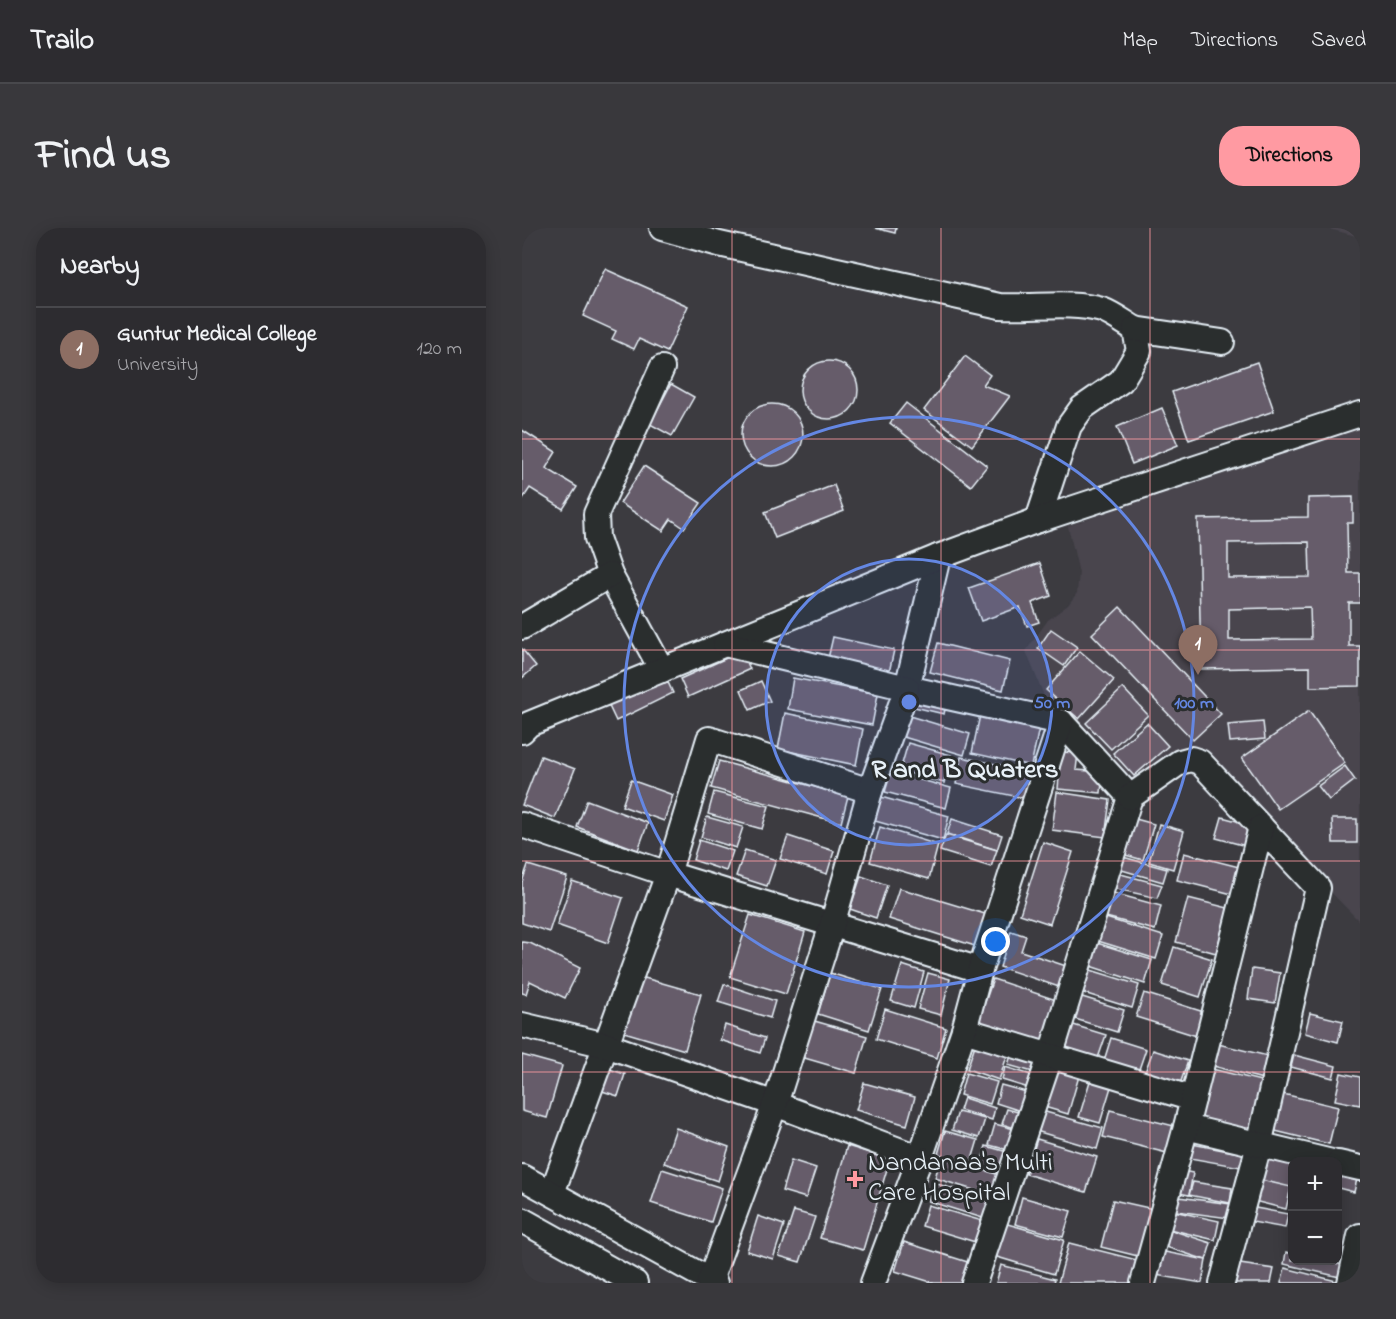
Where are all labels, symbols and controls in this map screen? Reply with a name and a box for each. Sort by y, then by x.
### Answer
text: Trailo [30,21,94,62]
text: Map [1122,26,1158,56]
text: Directions [1191,26,1278,56]
text: Saved [1311,26,1366,56]
text: Find us [36,126,171,187]
button: Directions [1219,126,1360,186]
text: Nearby [60,248,139,286]
text: Guntur Medical College [117,319,317,351]
text: 1 [76,335,83,364]
text: 120 m [417,335,462,364]
text: University [117,351,198,380]
pin: 1 [1178,626,1218,675]
text: 50 m [1034,691,1070,717]
text: 100 m [1174,691,1214,717]
centre of rings [899,692,919,712]
district label: R and B Quaters [871,751,1059,790]
your location [981,927,1010,956]
place label: Nandanaa's Multi Care Hospital [868,1145,1053,1213]
map controls [1288,1157,1342,1265]
button: + [1288,1157,1342,1211]
marker: Nandanaa's Multi Care Hospital [846,1170,864,1188]
button: − [1288,1211,1342,1265]

